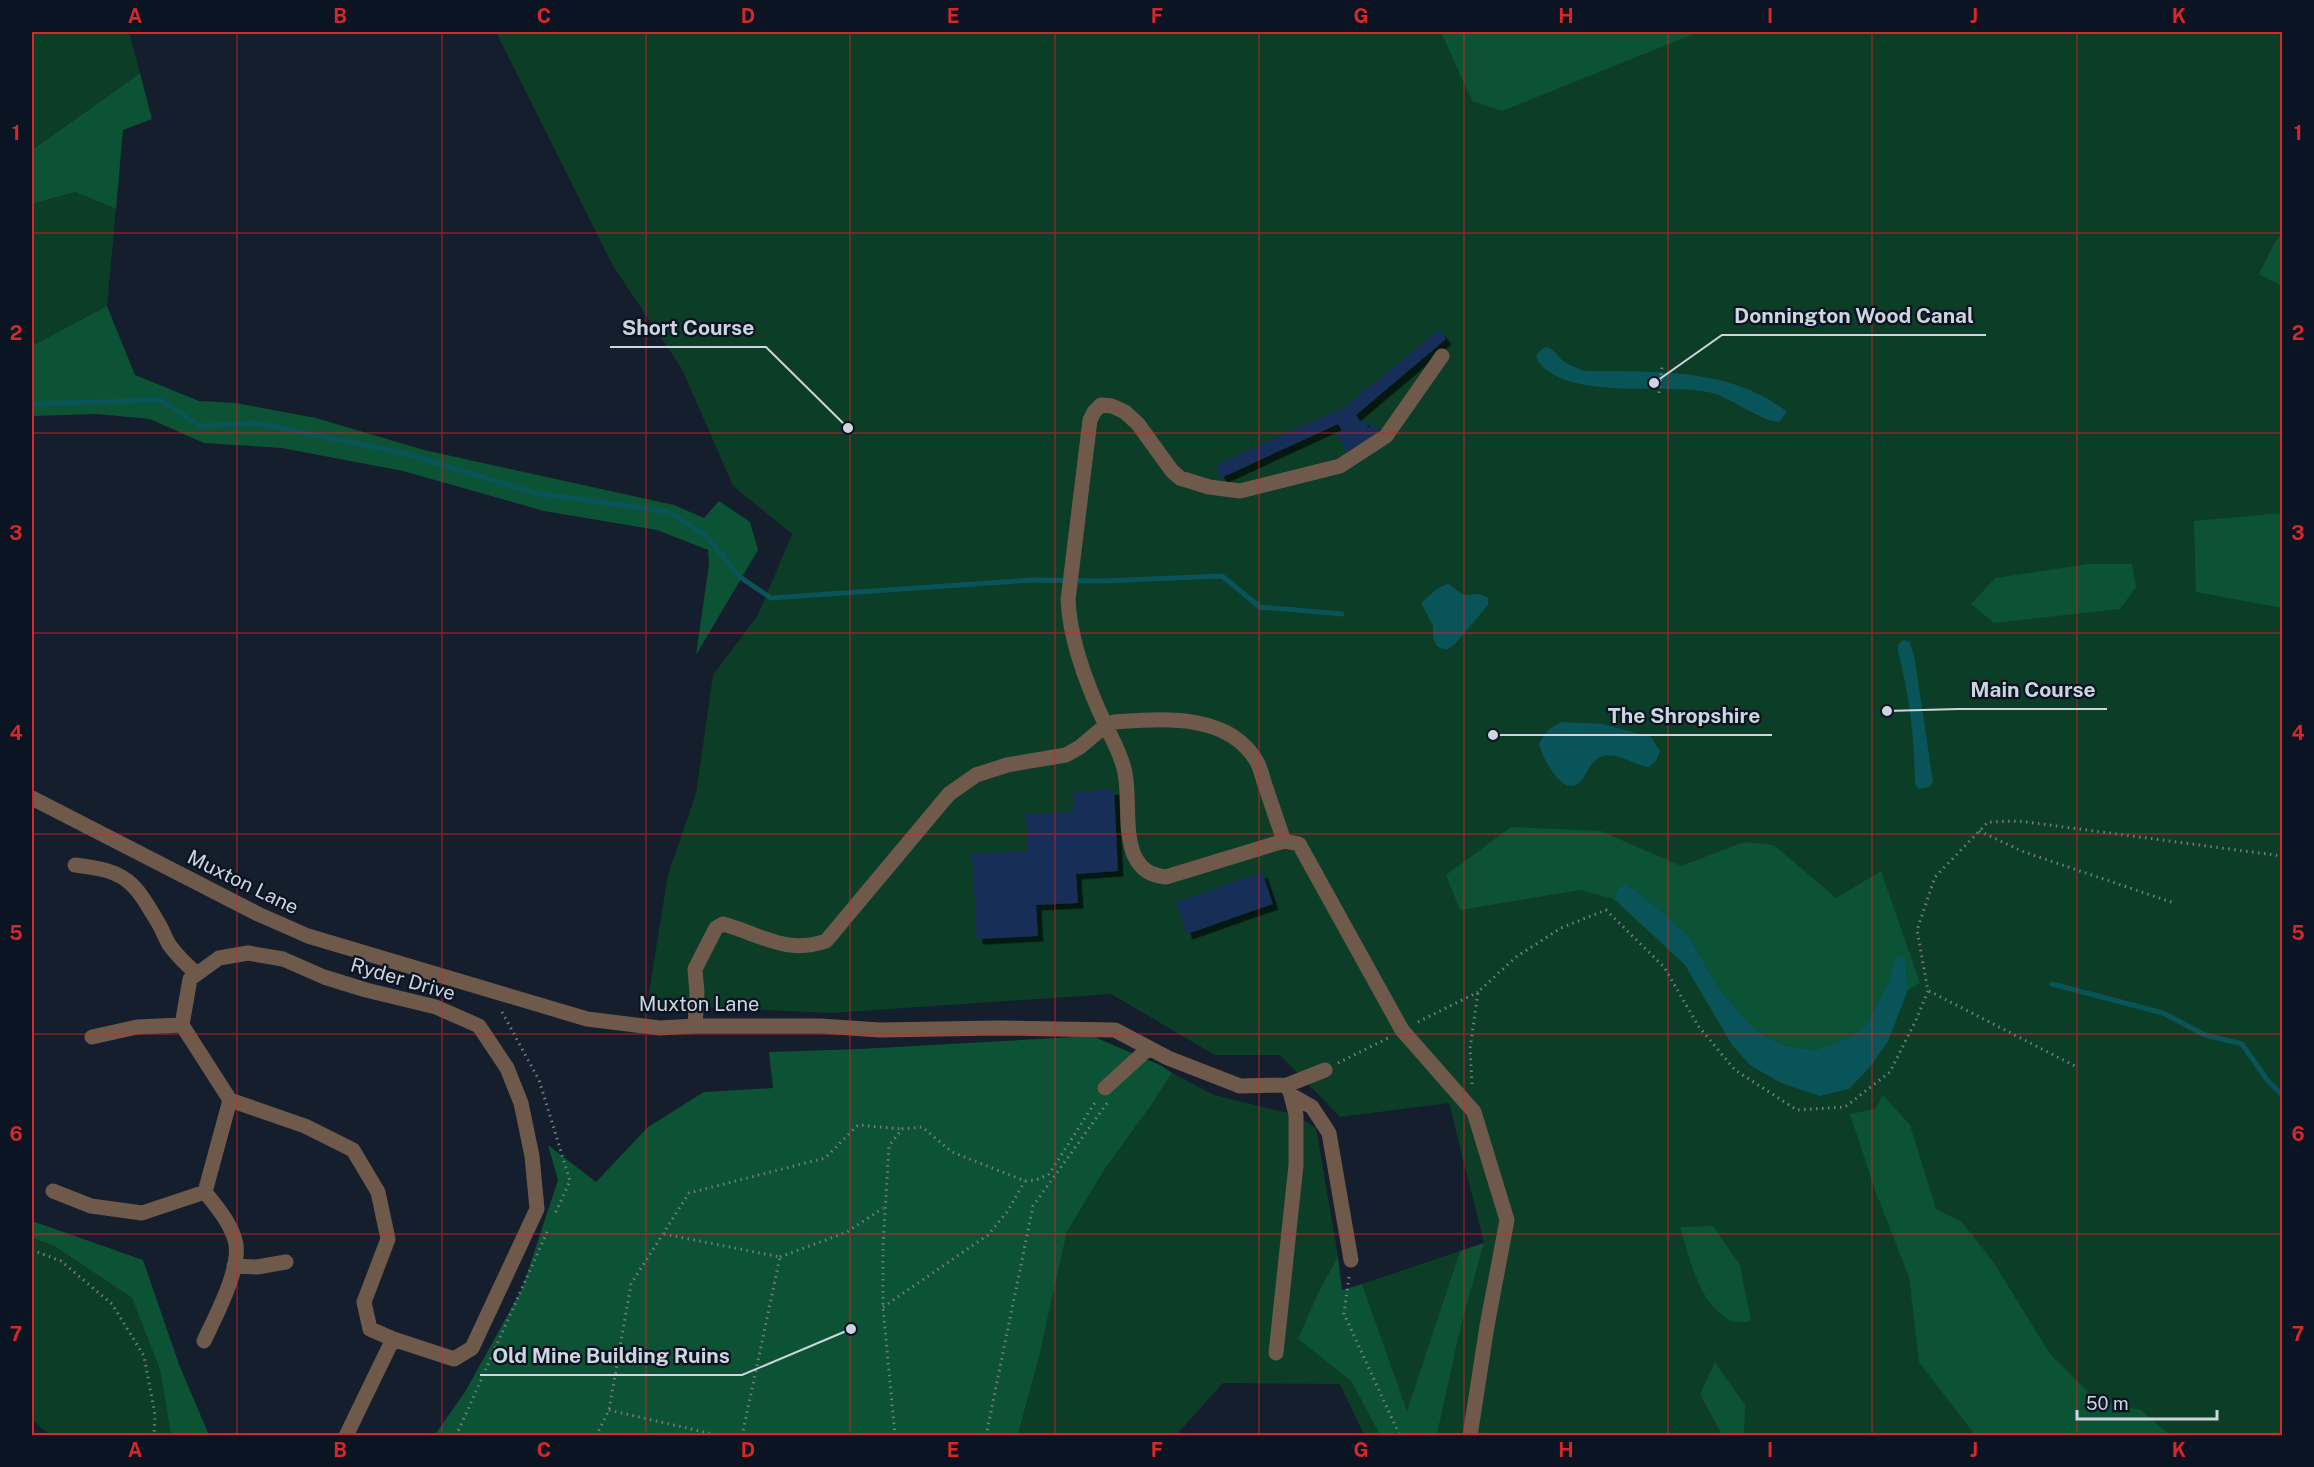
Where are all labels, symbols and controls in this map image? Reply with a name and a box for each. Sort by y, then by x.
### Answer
text: A [128,4,142,28]
text: B [333,4,347,28]
text: C [537,4,551,28]
text: D [741,4,755,28]
text: E [947,4,959,28]
text: F [1151,4,1163,28]
text: G [1353,4,1369,28]
text: H [1558,4,1574,28]
text: I [1767,4,1773,28]
text: J [1970,4,1978,28]
text: K [2172,4,2186,28]
text: 1 [12,121,20,145]
text: 1 [2294,121,2302,145]
callout: Donnington Wood Canal [1722,296,1986,335]
text: Donnington Wood Canal [1734,303,1974,328]
callout: Short Course [610,308,766,347]
text: Short Course [622,315,754,340]
text: 2 [10,321,22,345]
text: 2 [2292,321,2304,345]
text: 3 [9,521,23,545]
text: 3 [2291,521,2305,545]
callout: Main Course [1958,670,2107,709]
text: Main Course [1970,677,2096,702]
callout: The Shropshire [1596,696,1772,735]
text: The Shropshire [1608,703,1760,728]
text: 4 [9,721,23,745]
text: 4 [2291,721,2305,745]
street label: Muxton Lane [184,845,302,919]
text: 5 [9,921,23,945]
text: 5 [2291,921,2305,945]
street label: Ryder Drive [348,953,458,1005]
street label: Muxton Lane [639,992,759,1016]
text: 6 [9,1122,23,1146]
text: 6 [2291,1122,2305,1146]
text: 7 [10,1322,22,1346]
text: 7 [2292,1322,2304,1346]
callout: Old Mine Building Ruins [480,1336,742,1375]
text: Old Mine Building Ruins [492,1343,730,1368]
scale bar [2077,1383,2216,1421]
text: 50 m [2086,1393,2129,1414]
text: A [128,1438,142,1462]
text: B [333,1438,347,1462]
text: C [537,1438,551,1462]
text: D [741,1438,755,1462]
text: E [947,1438,959,1462]
text: F [1151,1438,1163,1462]
text: G [1353,1438,1369,1462]
text: H [1558,1438,1574,1462]
text: I [1767,1438,1773,1462]
text: J [1970,1438,1978,1462]
text: K [2172,1438,2186,1462]

